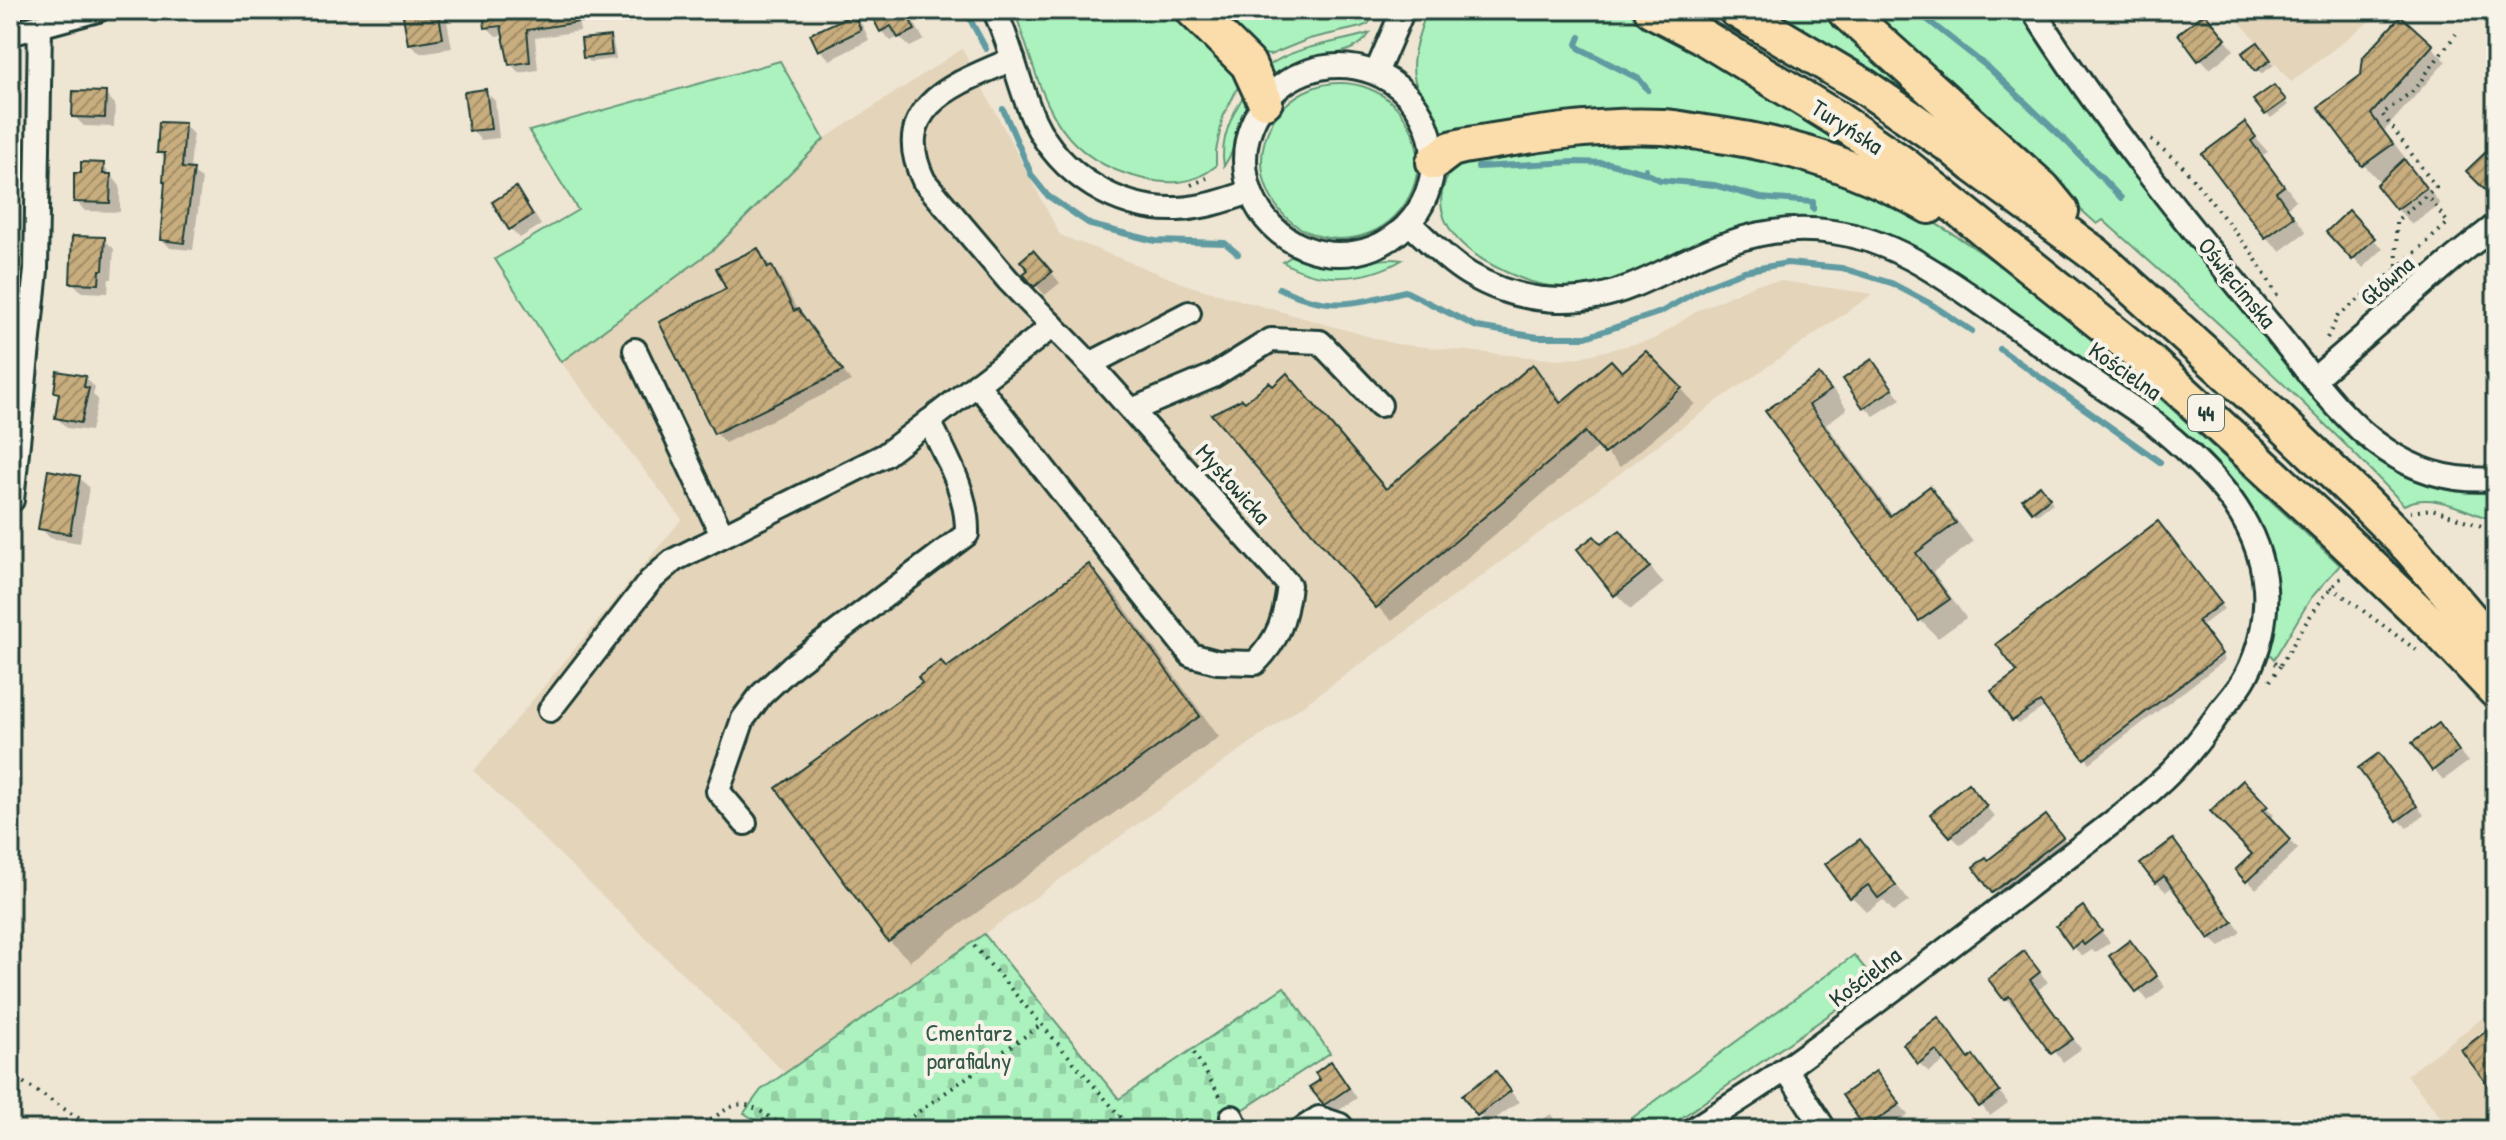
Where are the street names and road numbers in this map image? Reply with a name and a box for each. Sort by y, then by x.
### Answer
street label: Turyńska [1805,91,1890,161]
street label: Oświęcimska [2191,230,2284,335]
street label: Główna [2353,248,2420,313]
street label: Kościelna [2083,333,2168,407]
road number: 44 [2188,395,2224,431]
street label: Mysłowicka [1189,436,1278,530]
street label: Kościelna [1822,939,1907,1014]

